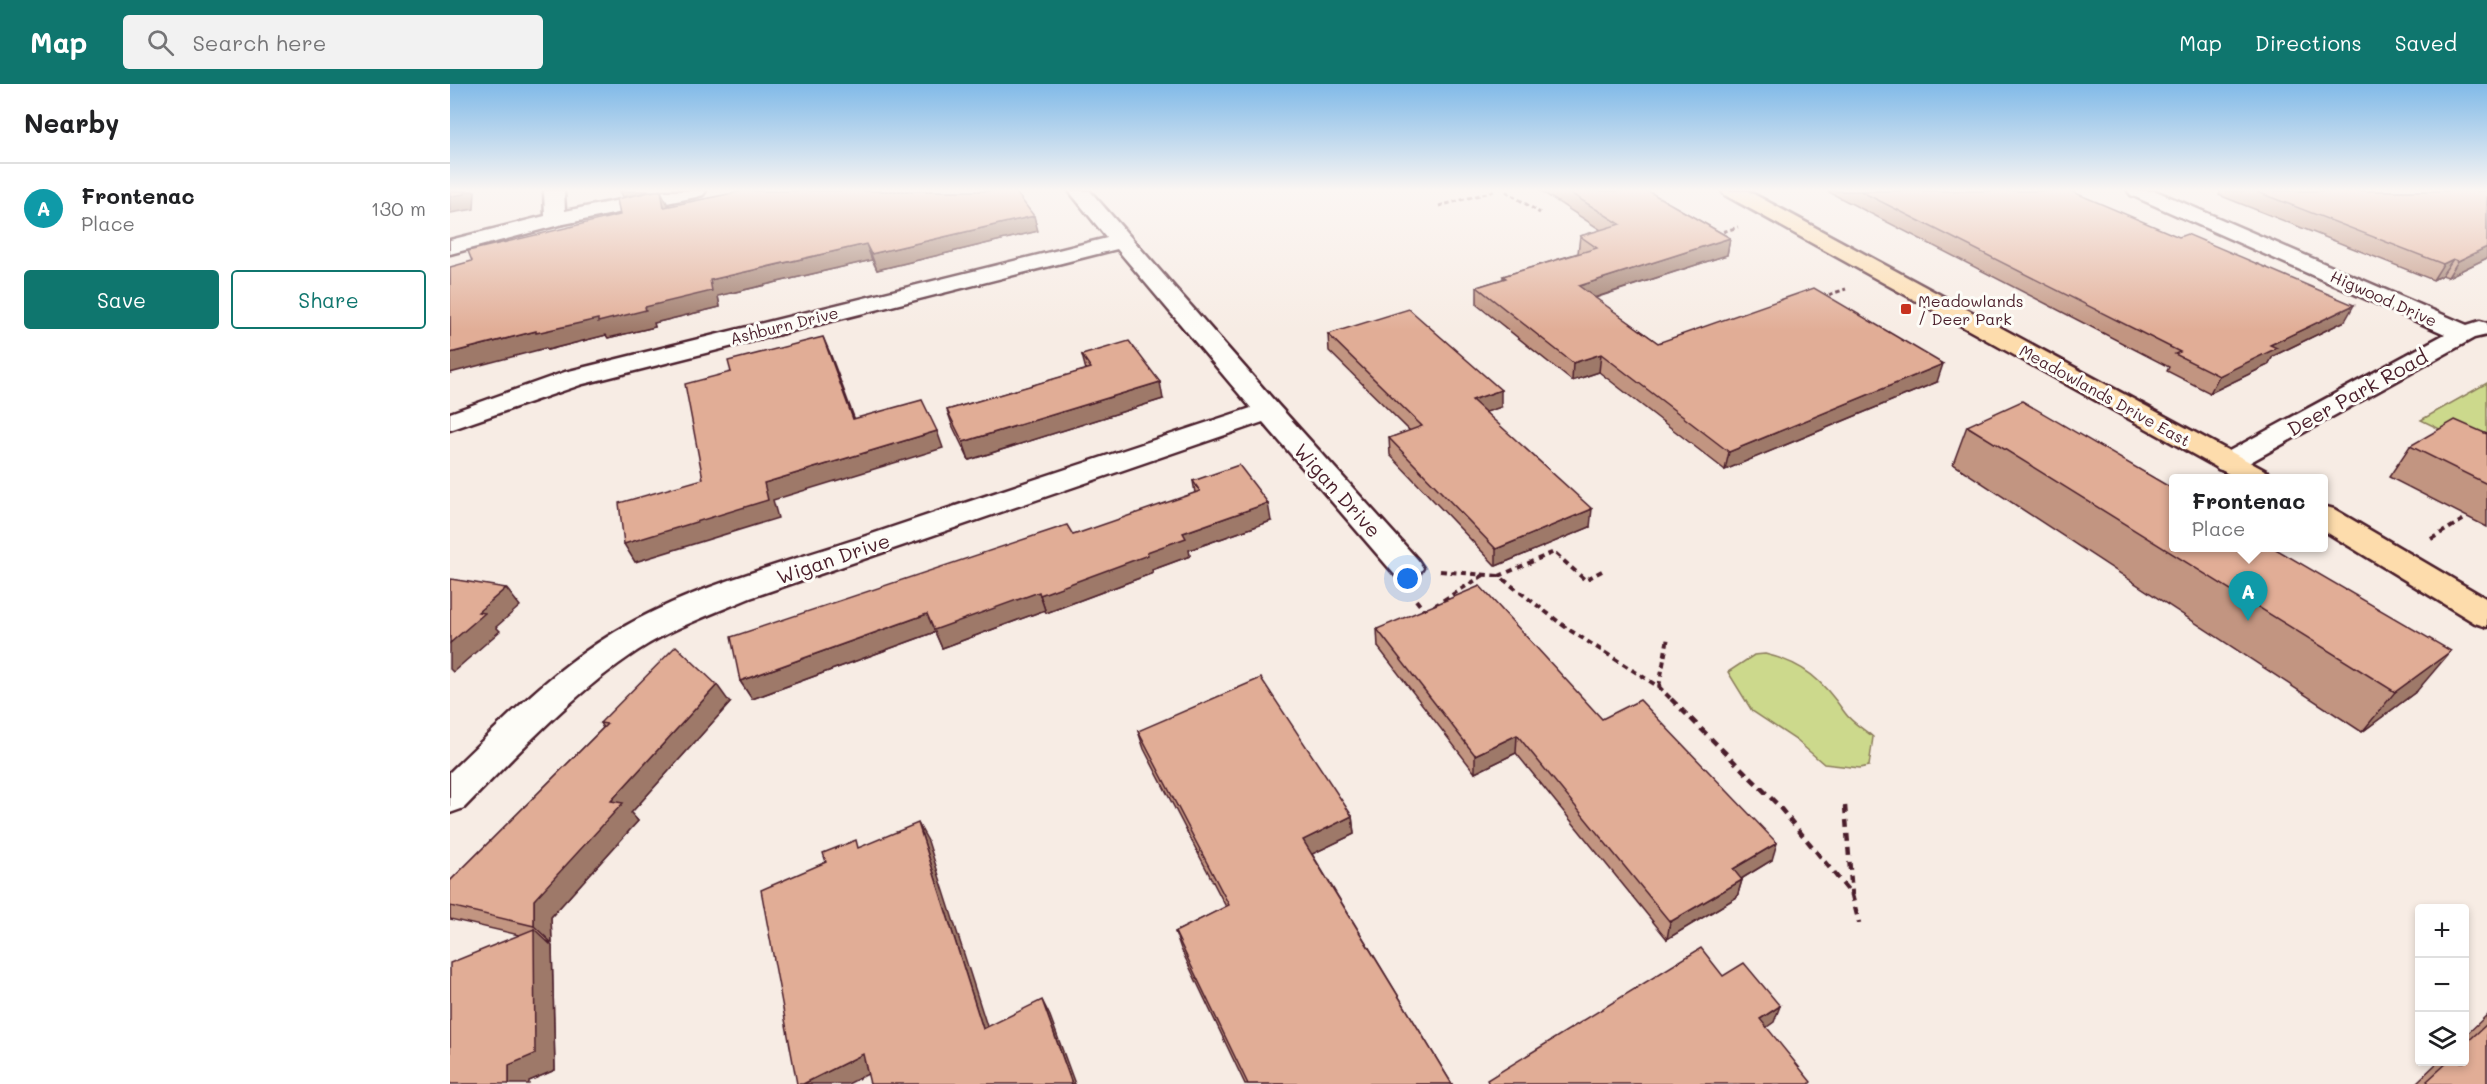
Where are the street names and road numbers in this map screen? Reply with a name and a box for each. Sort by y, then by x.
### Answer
street label: Higwood Drive [2327,265,2441,331]
street label: Ashburn Drive [728,301,840,349]
street label: Meadowlands Drive East [2016,339,2194,451]
street label: Deer Park Road [2282,343,2432,441]
street label: Wigan Drive [1289,437,1387,543]
street label: Wigan Drive [773,526,893,590]

